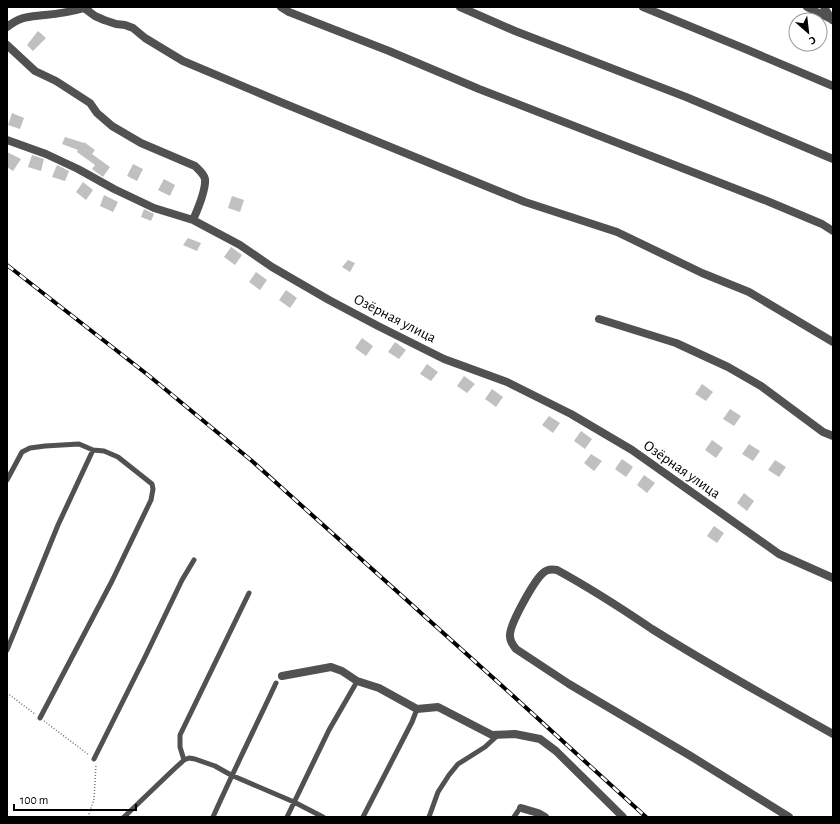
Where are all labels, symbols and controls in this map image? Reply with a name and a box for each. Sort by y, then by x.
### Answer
north arrow [788,12,828,52]
text: С [807,34,818,47]
street label: Озёрная улица [351,291,439,346]
street label: Озёрная улица [640,437,723,502]
scale bar [14,786,136,812]
text: 100 m [20,794,48,806]

